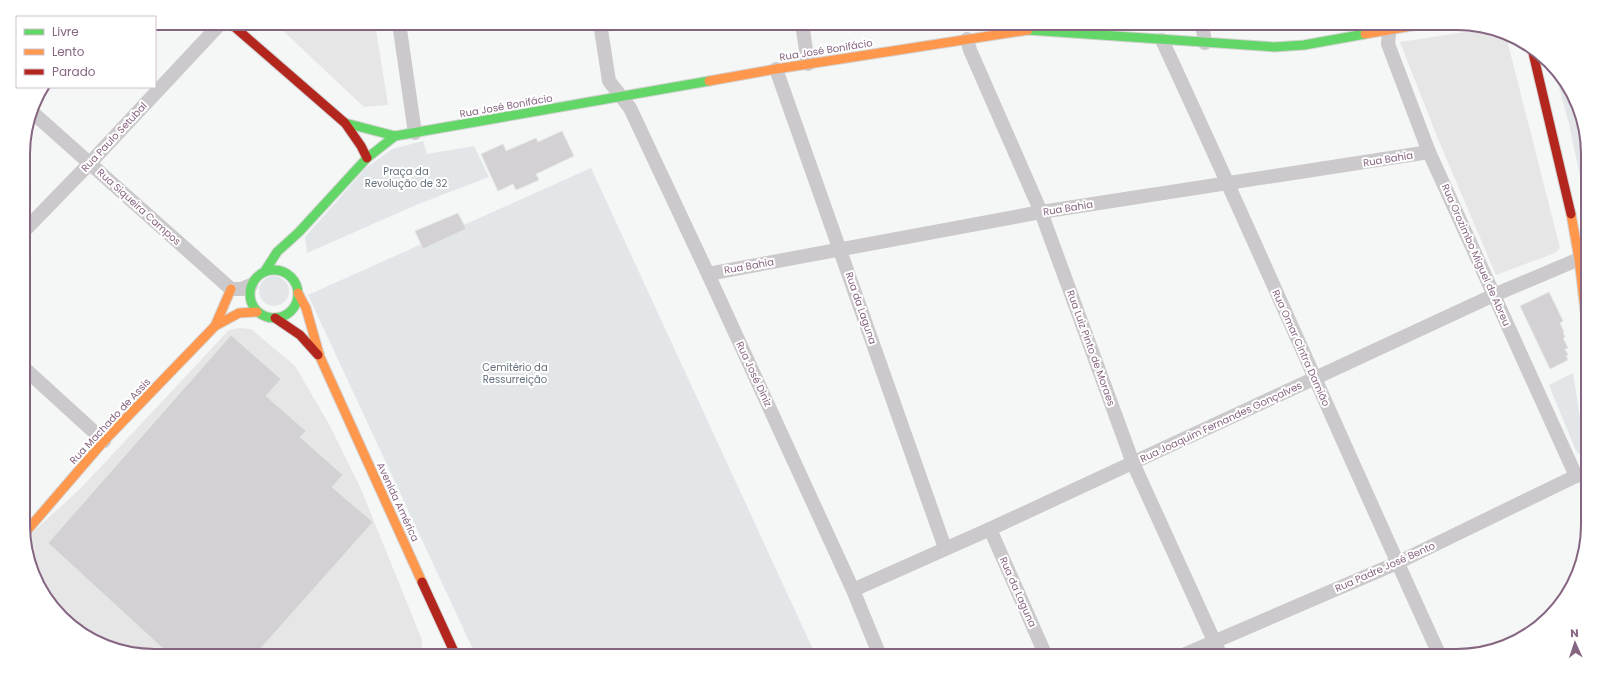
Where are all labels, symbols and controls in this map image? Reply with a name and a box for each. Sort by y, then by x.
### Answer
legend [16,16,156,88]
text: Livre [52,23,79,40]
street label: Rua José Bonifácio [778,35,874,65]
text: Lento [52,43,85,60]
text: Parado [52,63,96,80]
street label: Rua José Bonifácio [458,90,554,122]
street label: Rua Paulo Setubal [78,99,150,175]
street label: Rua Bahia [1362,148,1414,170]
park label: Praça da Revolução de 32 [365,164,447,191]
street label: Rua Siqueira Campos [94,165,184,249]
street label: Rua Orozimbo Miguel de Abreu [1438,182,1514,328]
street label: Rua Bahia [1042,197,1094,219]
street label: Rua Bahia [723,254,775,278]
street label: Rua da Laguna [842,270,880,346]
street label: Rua Omar Cintra Damião [1268,287,1334,409]
street label: Rua Luiz Pinto de Moraes [1063,288,1119,408]
street label: Rua José Diniz [732,339,776,410]
park label: Cemitério da Ressurreição [482,360,548,387]
street label: Rua Machado de Assis [66,375,154,467]
street label: Rua Joaquim Fernandes Gonçalves [1138,378,1304,466]
street label: Avenida América [373,460,423,544]
street label: Rua Padre José Bento [1332,538,1438,596]
street label: Rua da Laguna [996,554,1040,630]
north arrow [1555,623,1595,663]
text: N [1570,625,1579,641]

